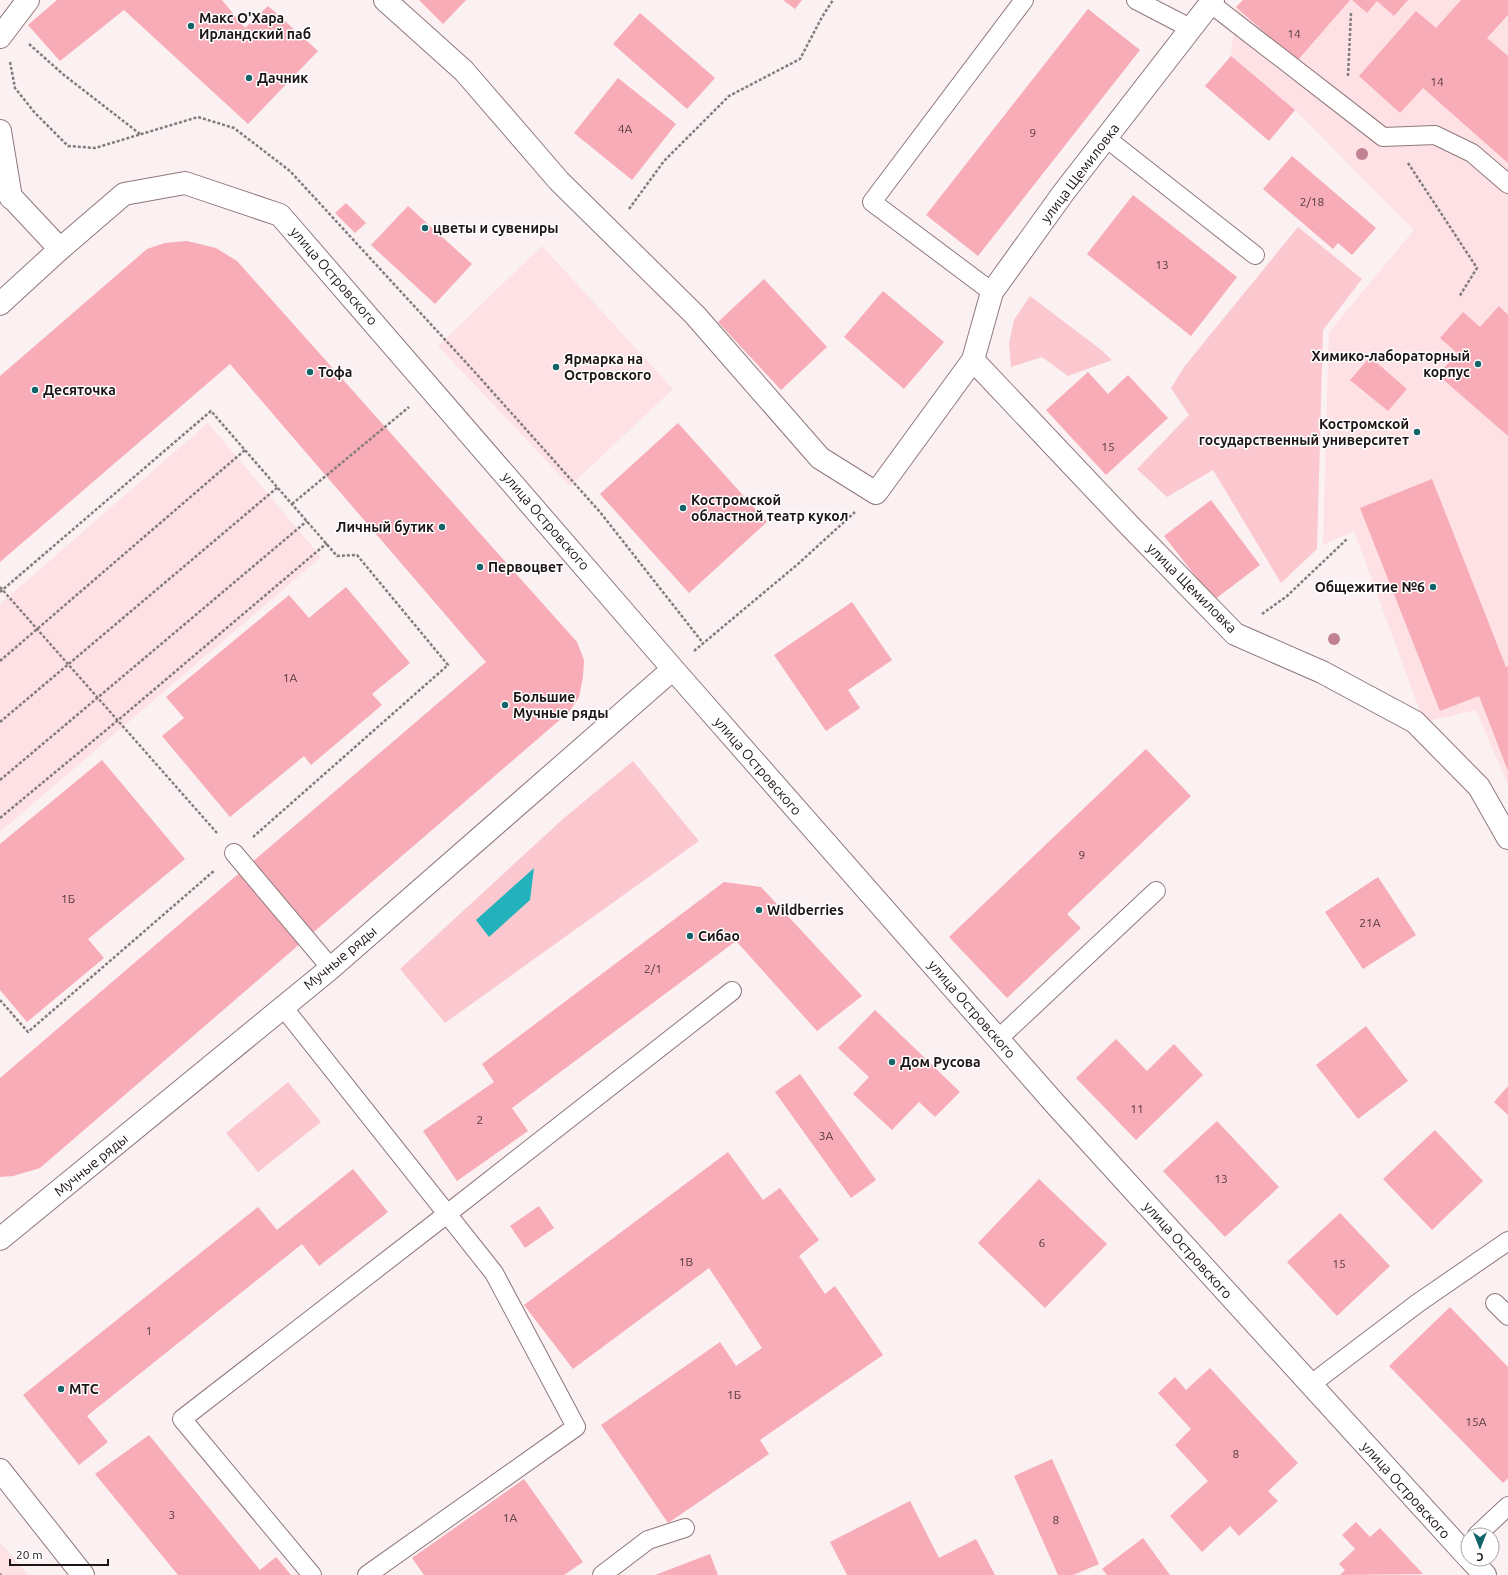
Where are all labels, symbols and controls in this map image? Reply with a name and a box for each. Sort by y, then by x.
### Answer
place label: Макс О'Хара Ирландский паб [199,10,311,42]
marker: Макс О'Хара Ирландский паб [186,21,196,31]
house number: 14 [1287,27,1301,40]
place label: Дачник [257,70,308,86]
marker: Дачник [244,73,254,83]
house number: 14 [1430,75,1444,88]
street label: улица Щемиловка [1037,120,1123,226]
house number: 4А [618,122,632,135]
house number: 9 [1030,126,1036,139]
house number: 2/18 [1300,195,1325,208]
place label: цветы и сувениры [433,220,559,236]
marker: цветы и сувениры [420,223,430,233]
street label: улица Островского [287,224,381,328]
house number: 13 [1155,258,1169,271]
place label: Химико-лабораторный корпус [1311,348,1470,380]
place label: Ярмарка на Островского [564,351,651,383]
marker: Химико-лабораторный корпус [1473,359,1483,369]
marker: Ярмарка на Островского [551,362,561,372]
place label: Тофа [318,364,352,380]
marker: Тофа [305,367,315,377]
place label: Десяточка [43,382,116,398]
marker: Десяточка [30,385,40,395]
place label: Костромской государственный университет [1199,416,1409,448]
marker: Костромской государственный университет [1412,427,1422,437]
house number: 15 [1101,440,1115,453]
street label: улица Островского [499,469,593,573]
place label: Костромской областной театр кукол [691,492,848,524]
marker: Костромской областной театр кукол [678,503,688,513]
place label: Личный бутик [336,519,434,535]
marker: Личный бутик [437,522,447,532]
street label: улица Щемиловка [1144,540,1240,636]
place label: Первоцвет [488,559,563,575]
marker: Первоцвет [475,562,485,572]
place label: Общежитие №6 [1315,579,1425,595]
marker: Общежитие №6 [1428,582,1438,592]
house number: 1А [283,671,297,684]
place label: Большие Мучные ряды [513,689,608,721]
marker: Большие Мучные ряды [500,700,510,710]
street label: улица Островского [711,714,805,818]
house number: 9 [1079,848,1085,861]
house number: 1Б [61,892,75,905]
place label: Wildberries [767,902,844,918]
marker: Wildberries [754,905,764,915]
house number: 21А [1359,916,1381,929]
street label: Мучные ряды [300,923,380,993]
place label: Сибао [698,928,740,944]
marker: Сибао [685,931,695,941]
street label: улица Островского [925,957,1019,1061]
house number: 2/1 [644,962,662,975]
place label: Дом Русова [900,1054,981,1070]
marker: Дом Русова [887,1057,897,1067]
house number: 11 [1130,1102,1144,1115]
house number: 2 [477,1113,483,1126]
house number: 3А [819,1129,833,1142]
street label: Мучные ряды [51,1130,131,1200]
house number: 13 [1214,1172,1228,1185]
street label: улица Островского [1140,1198,1236,1302]
house number: 6 [1039,1236,1046,1249]
house number: 1В [679,1255,693,1268]
house number: 15 [1332,1257,1346,1270]
house number: 1 [146,1324,152,1337]
place label: МТС [69,1381,99,1397]
marker: МТС [56,1384,66,1394]
house number: 1Б [727,1388,741,1401]
house number: 15А [1465,1415,1487,1428]
street label: улица Островского [1358,1438,1454,1542]
house number: 8 [1233,1447,1240,1460]
house number: 3 [169,1508,175,1521]
house number: 1А [503,1511,517,1524]
house number: 8 [1053,1513,1060,1526]
north arrow [1460,1527,1500,1567]
scale bar [10,1541,108,1567]
text: 20 m [16,1548,43,1561]
text: С [1476,1551,1484,1563]

